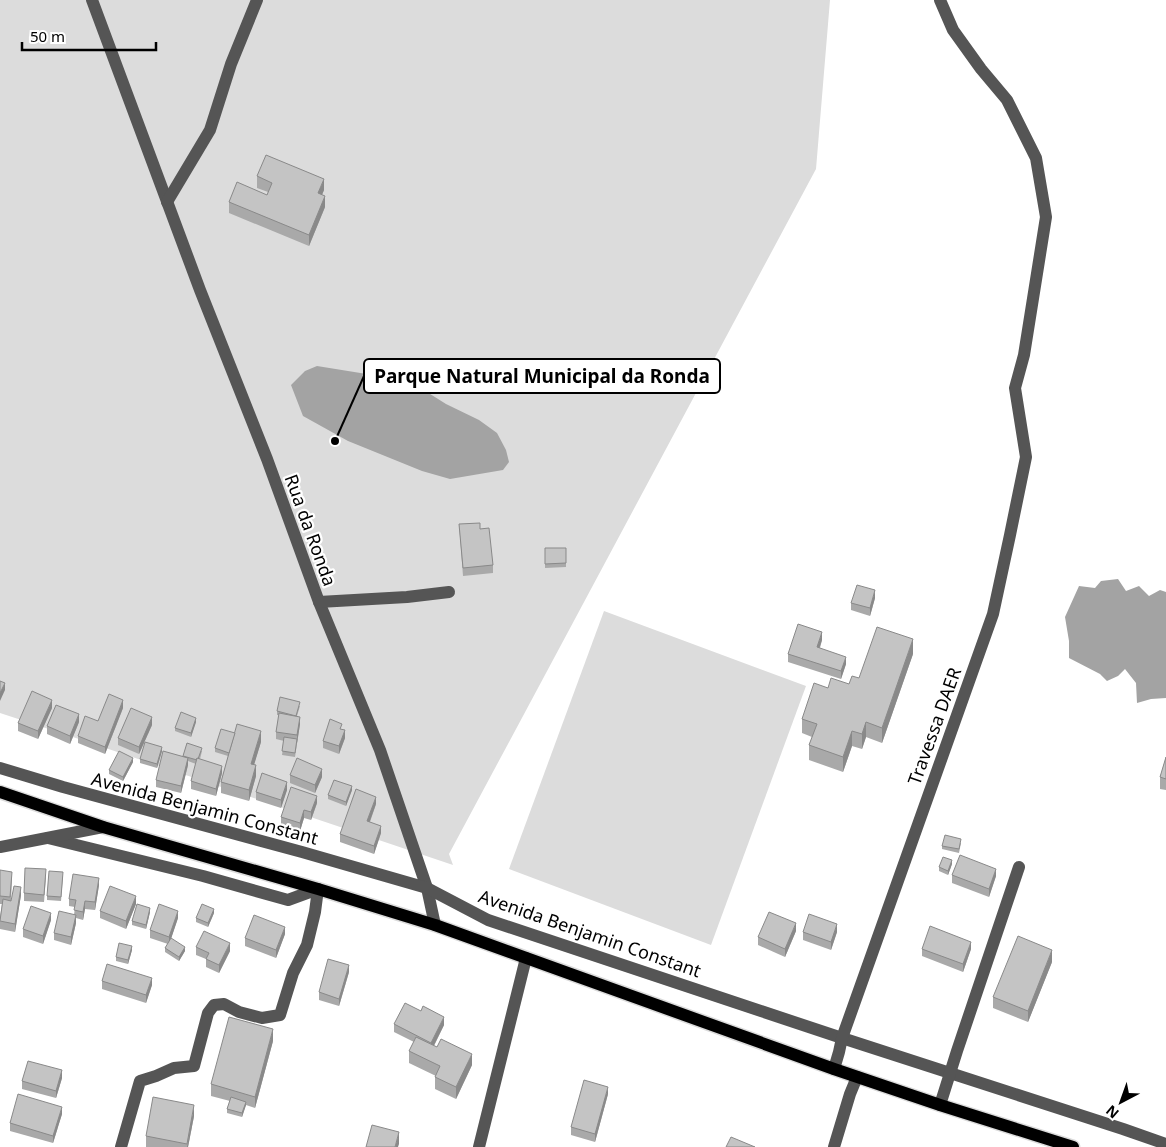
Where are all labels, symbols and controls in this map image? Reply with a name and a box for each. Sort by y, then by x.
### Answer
scale bar [22,20,156,52]
text: 50 m [30,26,65,46]
callout: Parque Natural Municipal da Ronda [364,359,720,393]
text: Parque Natural Municipal da Ronda [374,363,710,389]
street label: Rua da Ronda [280,471,342,589]
street label: Travessa DAER [902,664,966,788]
street label: Avenida Benjamin Constant [89,766,321,850]
street label: Avenida Benjamin Constant [476,884,705,983]
north arrow [1096,1077,1146,1127]
text: N [1102,1101,1123,1123]

